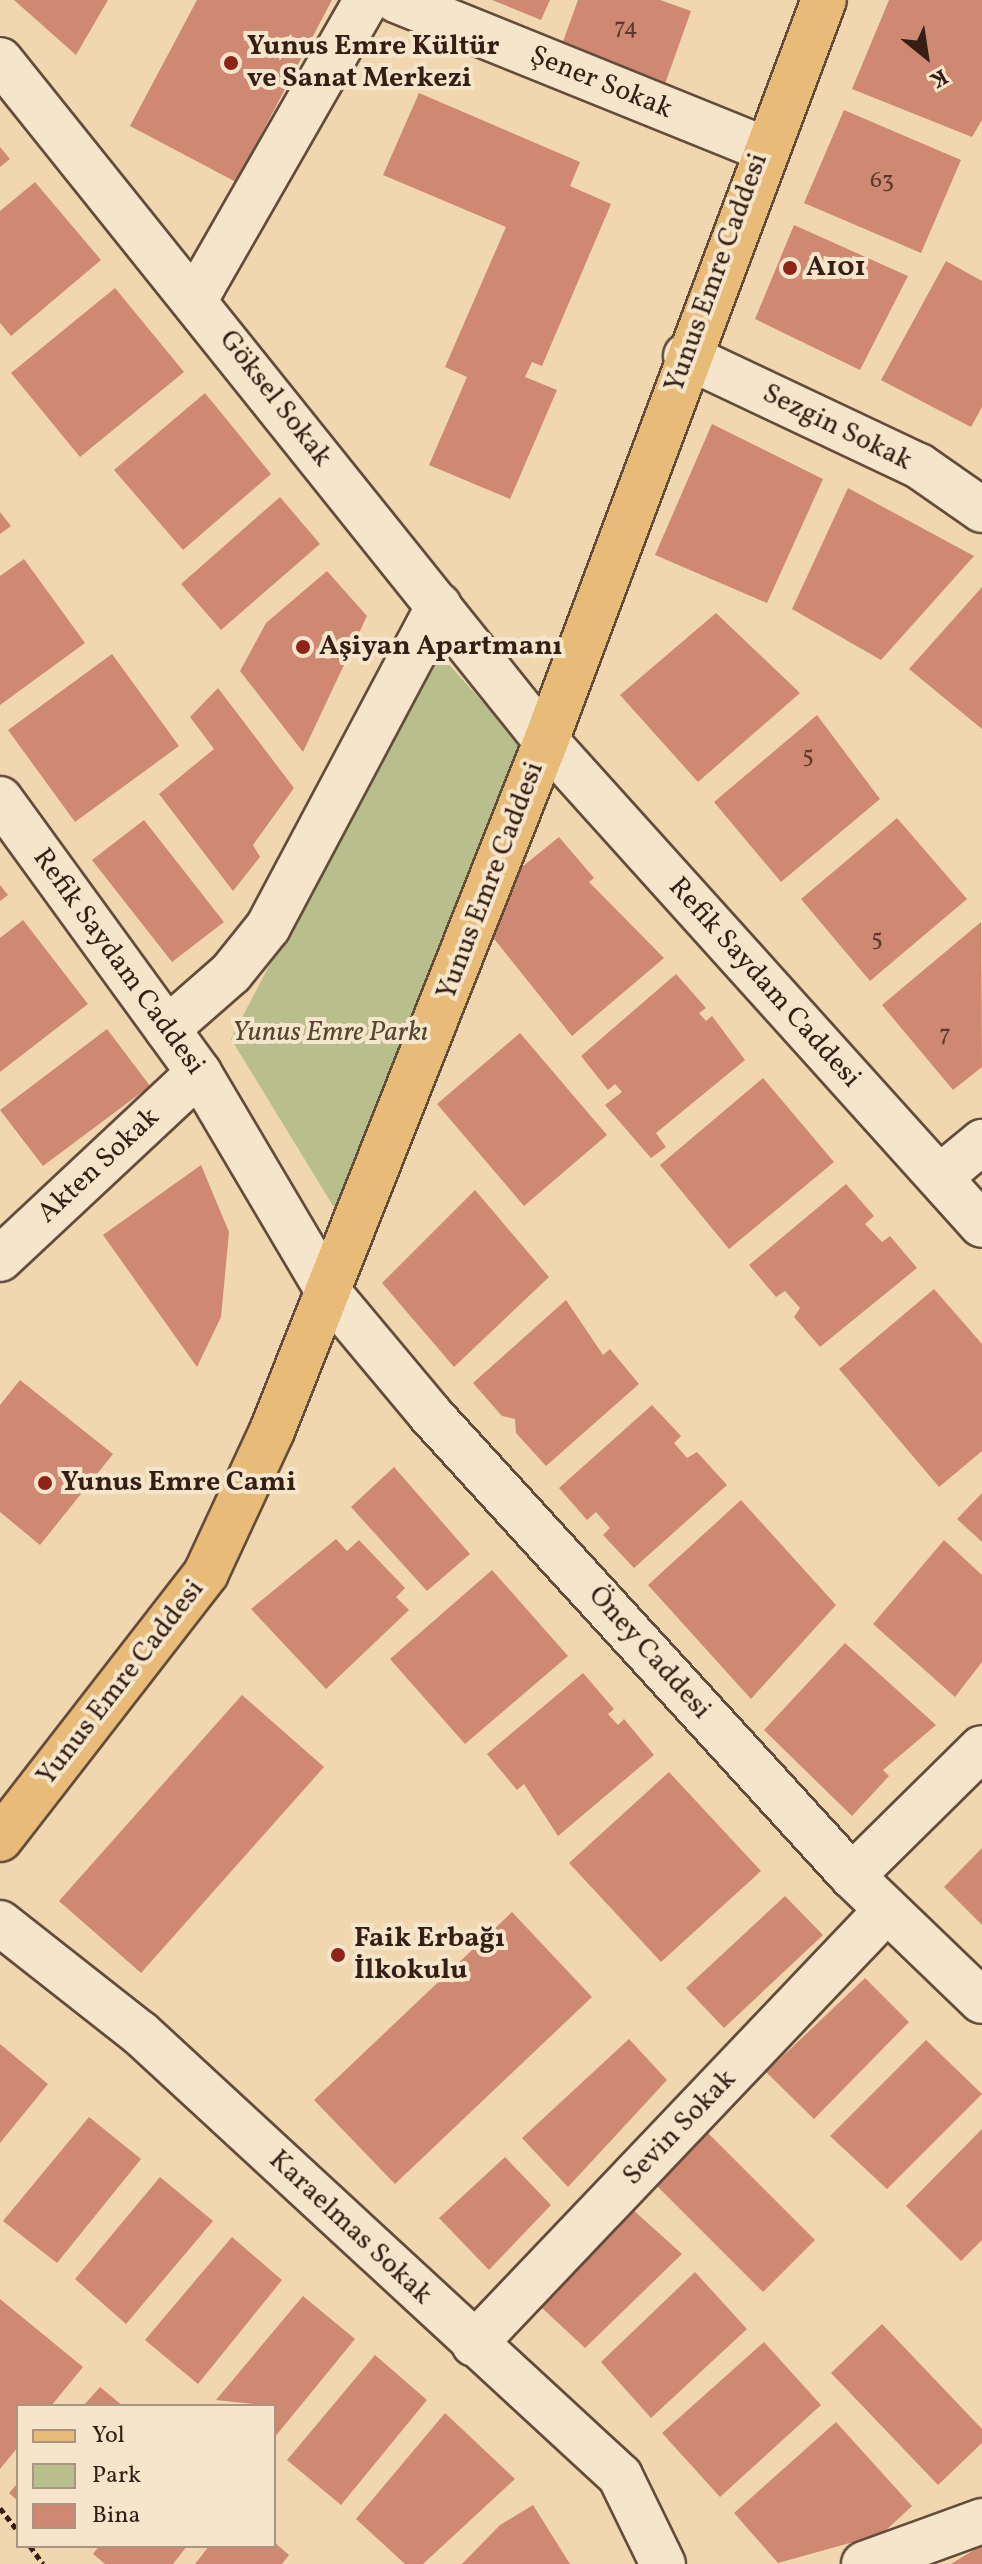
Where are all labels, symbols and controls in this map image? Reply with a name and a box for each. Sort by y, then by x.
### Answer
house number: 74 [614,15,638,43]
north arrow [886,16,966,96]
place label: Yunus Emre Kültür ve Sanat Merkezi [247,30,500,96]
street label: Şener Sokak [525,39,677,127]
marker: Yunus Emre Kültür ve Sanat Merkezi [222,54,240,72]
text: K [924,60,953,95]
street label: Yunus Emre Caddesi [658,149,776,397]
house number: 63 [870,168,894,196]
place label: A101 [806,251,866,285]
marker: A101 [781,259,799,277]
street label: Göksel Sokak [211,324,339,474]
street label: Sezgin Sokak [757,377,917,479]
place label: Aşiyan Apartmanı [319,630,562,664]
marker: Aşiyan Apartmanı [294,638,312,656]
house number: 5 [802,743,814,771]
street label: Yunus Emre Caddesi [430,757,552,1005]
street label: Refik Saydam Caddesi [25,842,211,1082]
street label: Refik Saydam Caddesi [661,871,867,1095]
house number: 5 [871,926,883,954]
park label: Yunus Emre Parkı [232,1016,428,1050]
house number: 7 [939,1022,951,1050]
street label: Akten Sokak [31,1101,167,1231]
place label: Yunus Emre Cami [61,1466,296,1500]
marker: Yunus Emre Cami [36,1474,54,1492]
street label: Yunus Emre Caddesi [30,1573,212,1793]
street label: Öney Caddesi [580,1579,718,1727]
place label: Faik Erbağı İlkokulu [354,1922,505,1988]
marker: Faik Erbağı İlkokulu [329,1946,347,1964]
street label: Sevin Sokak [616,2063,744,2193]
street label: Karaelmas Sokak [261,2144,439,2312]
legend [16,2404,276,2548]
text: Yol [92,2419,125,2453]
text: Park [92,2459,141,2493]
text: Bina [92,2499,140,2533]

